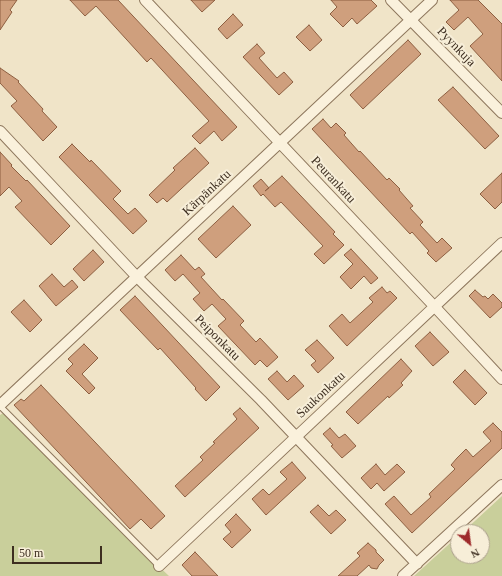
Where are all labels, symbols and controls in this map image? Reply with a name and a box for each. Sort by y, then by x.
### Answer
street label: Pyynkuja [433,24,479,70]
street label: Peurankatu [307,153,359,207]
street label: Kärpänkatu [180,167,234,219]
street label: Peiponkatu [191,312,243,364]
street label: Saukonkatu [293,368,349,422]
north arrow [450,524,490,564]
scale bar [14,538,104,564]
text: 50 m [19,546,43,560]
text: N [469,546,482,561]

